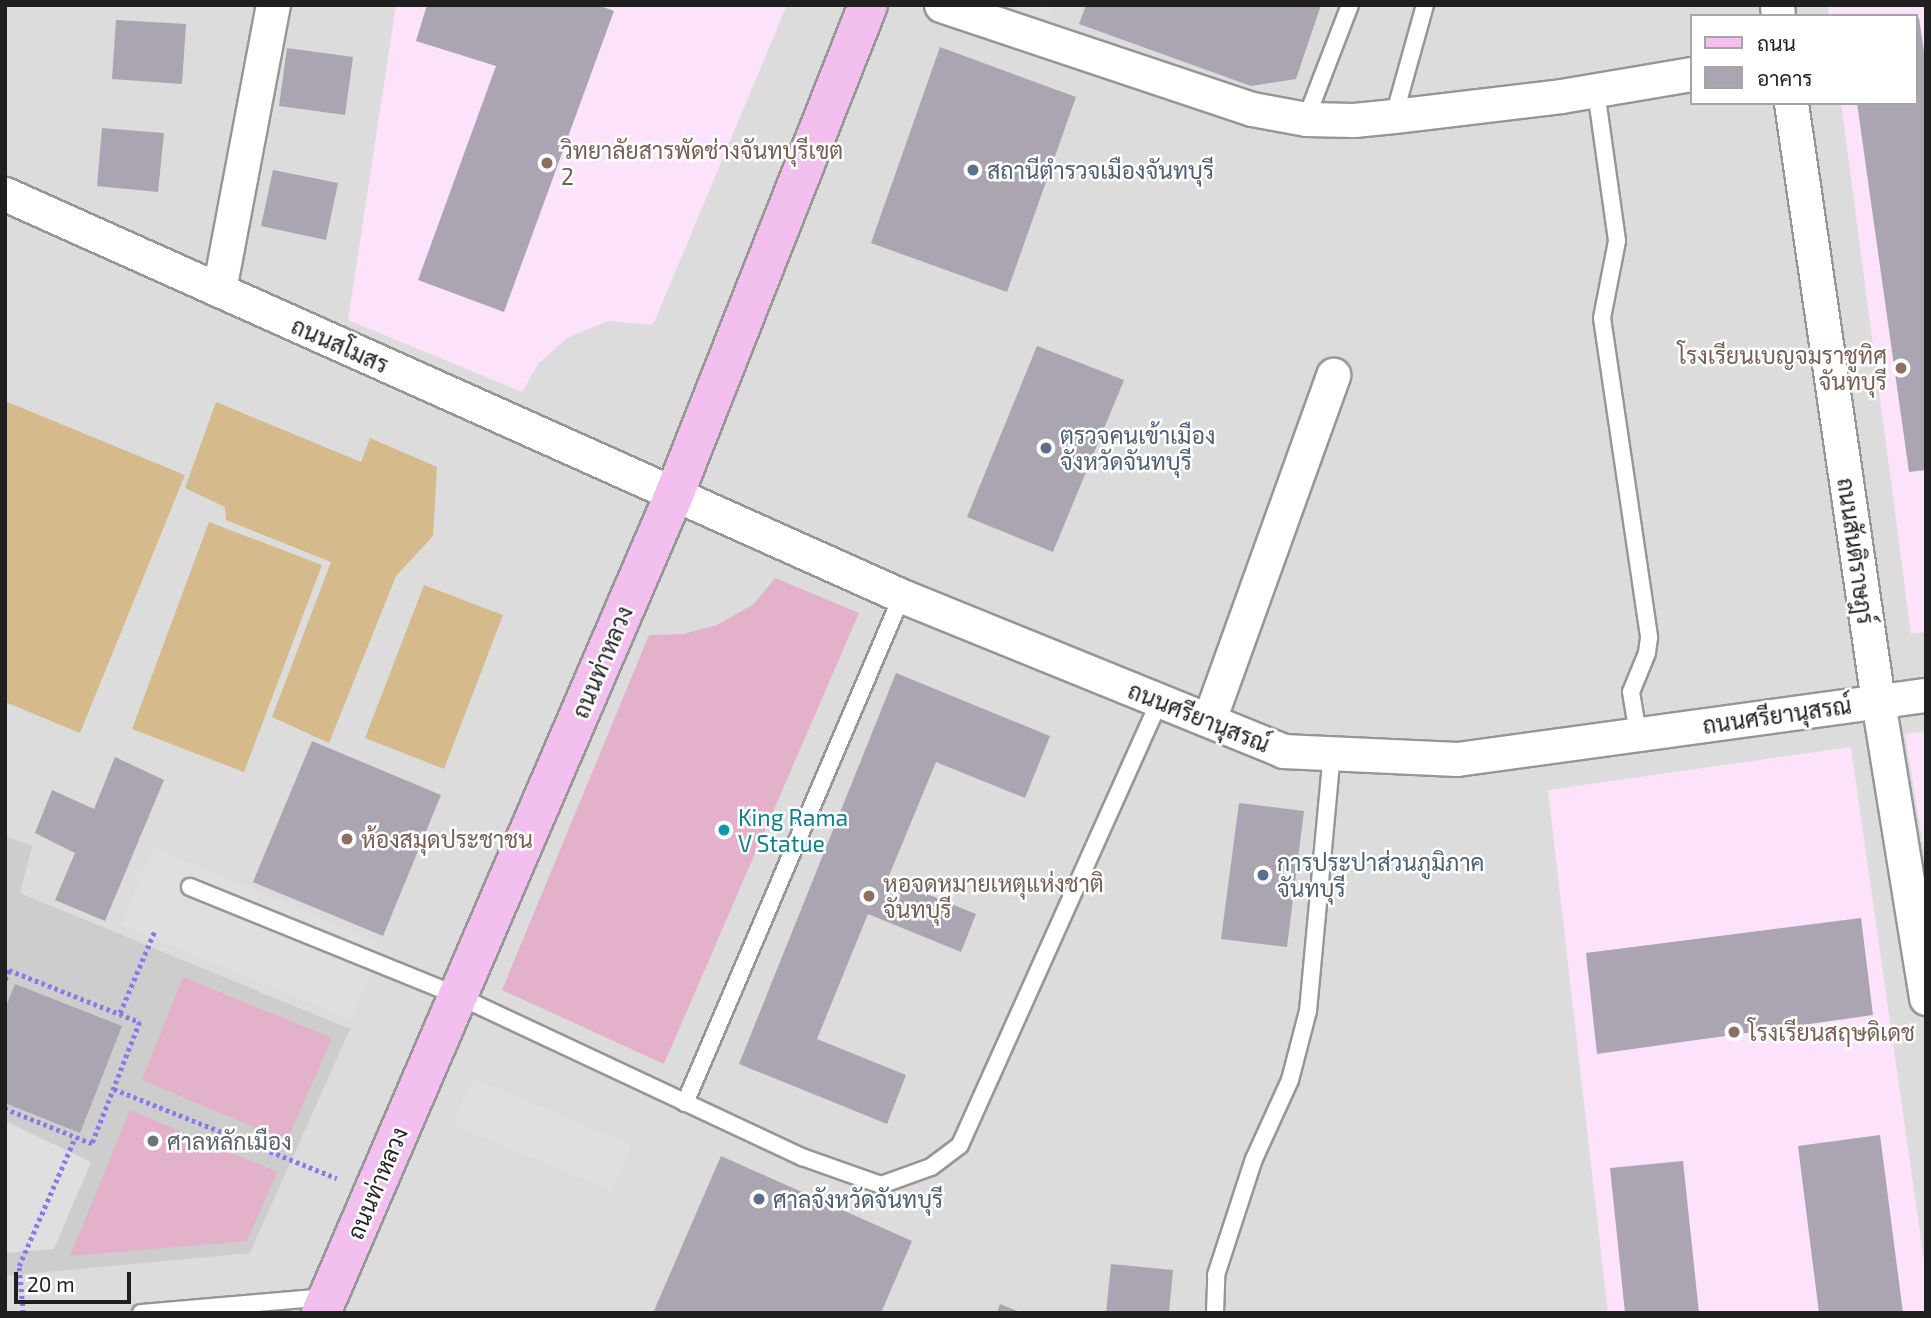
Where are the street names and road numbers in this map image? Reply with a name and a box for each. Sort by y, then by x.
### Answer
street label: ถนนสโมสร [287,311,393,379]
street label: ถนนสันติราษฎร์ [1832,476,1880,626]
street label: ถนนท่าหลวง [566,602,638,722]
street label: ถนนศรียานุสรณ์ [1124,676,1274,758]
street label: ถนนศรียานุสรณ์ [1701,691,1853,739]
street label: ถนนท่าหลวง [341,1123,413,1243]

